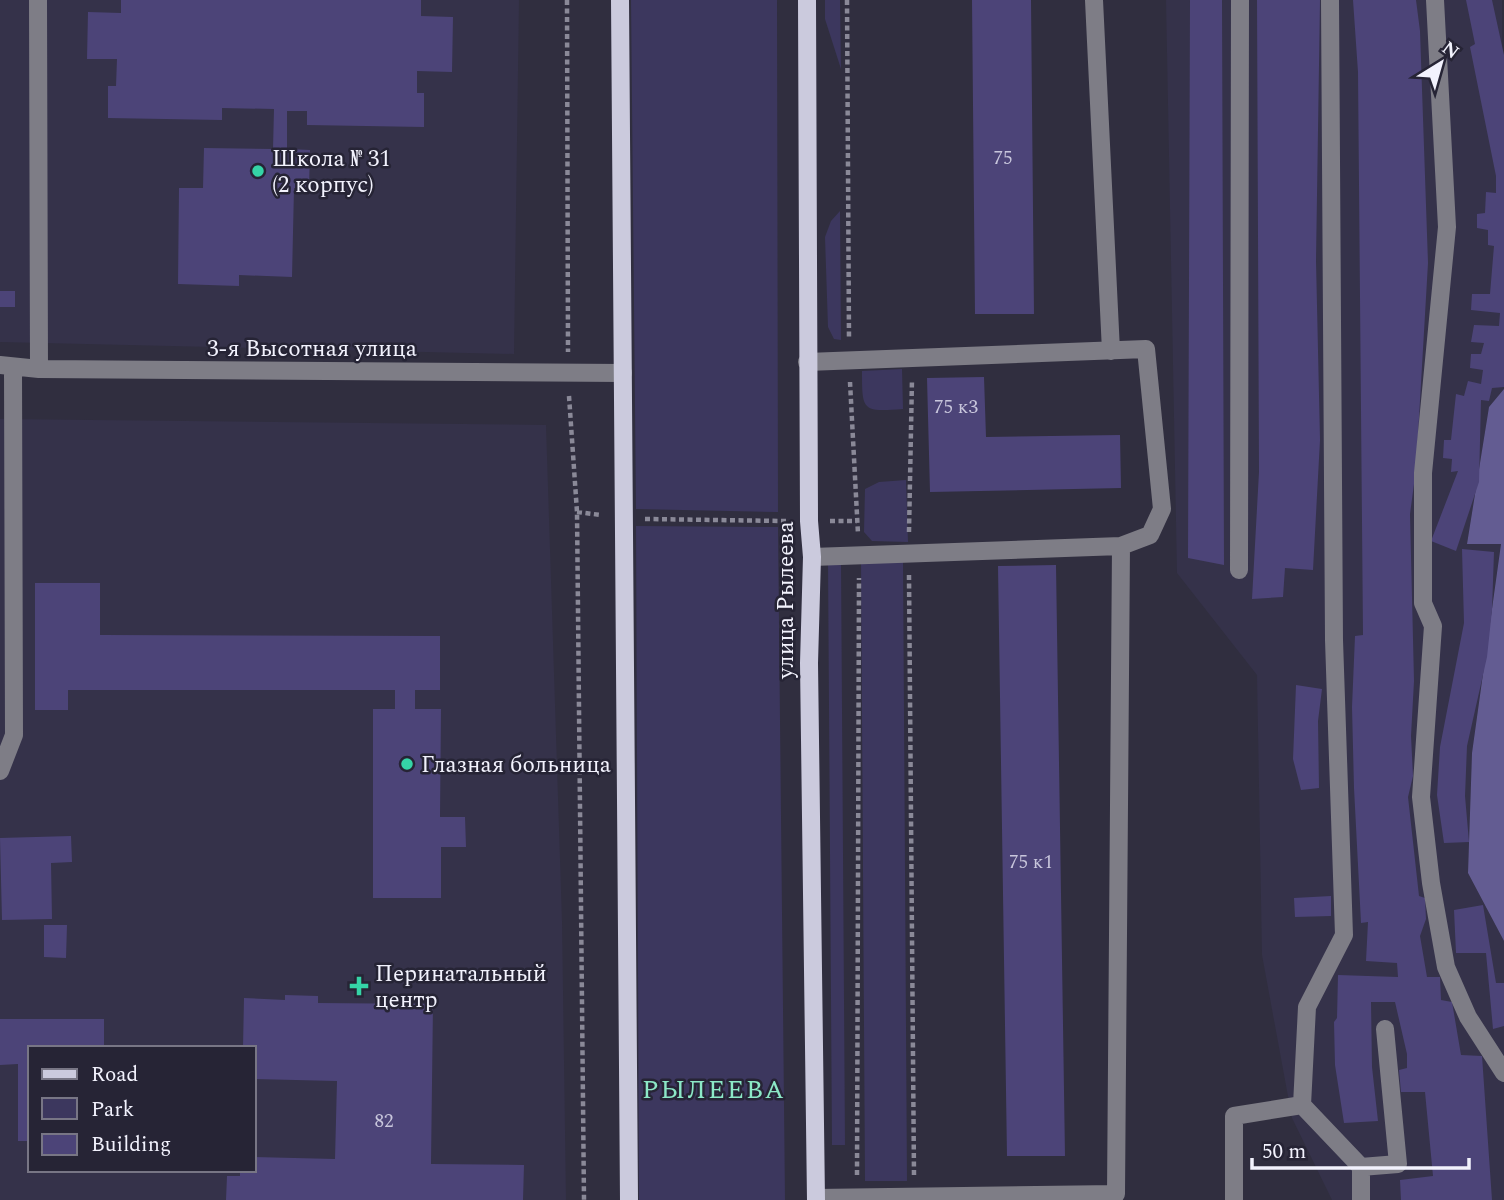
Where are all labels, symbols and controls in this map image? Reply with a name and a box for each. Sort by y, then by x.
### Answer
north arrow [1406,28,1476,98]
text: N [1435,34,1465,67]
place label: Школа № 31 (2 корпус) [272,142,391,203]
house number: 75 [993,144,1013,173]
marker: Школа № 31 (2 корпус) [250,163,266,179]
street label: 3-я Высотная улица [207,332,417,367]
house number: 75 к3 [934,393,978,422]
street label: улица Рылеева [769,521,804,680]
place label: Глазная больница [421,748,611,783]
marker: Глазная больница [399,756,415,772]
house number: 75 к1 [1009,848,1053,877]
place label: Перинатальный центр [375,957,547,1018]
marker: Перинатальный центр [349,976,369,996]
legend [28,1046,256,1172]
text: Road [91,1059,138,1091]
district label: РЫЛЕЕВА [642,1070,786,1110]
text: Park [91,1094,135,1126]
house number: 82 [374,1107,394,1136]
scale bar [1252,1126,1469,1170]
text: Building [91,1129,171,1161]
text: 50 m [1262,1136,1306,1168]

